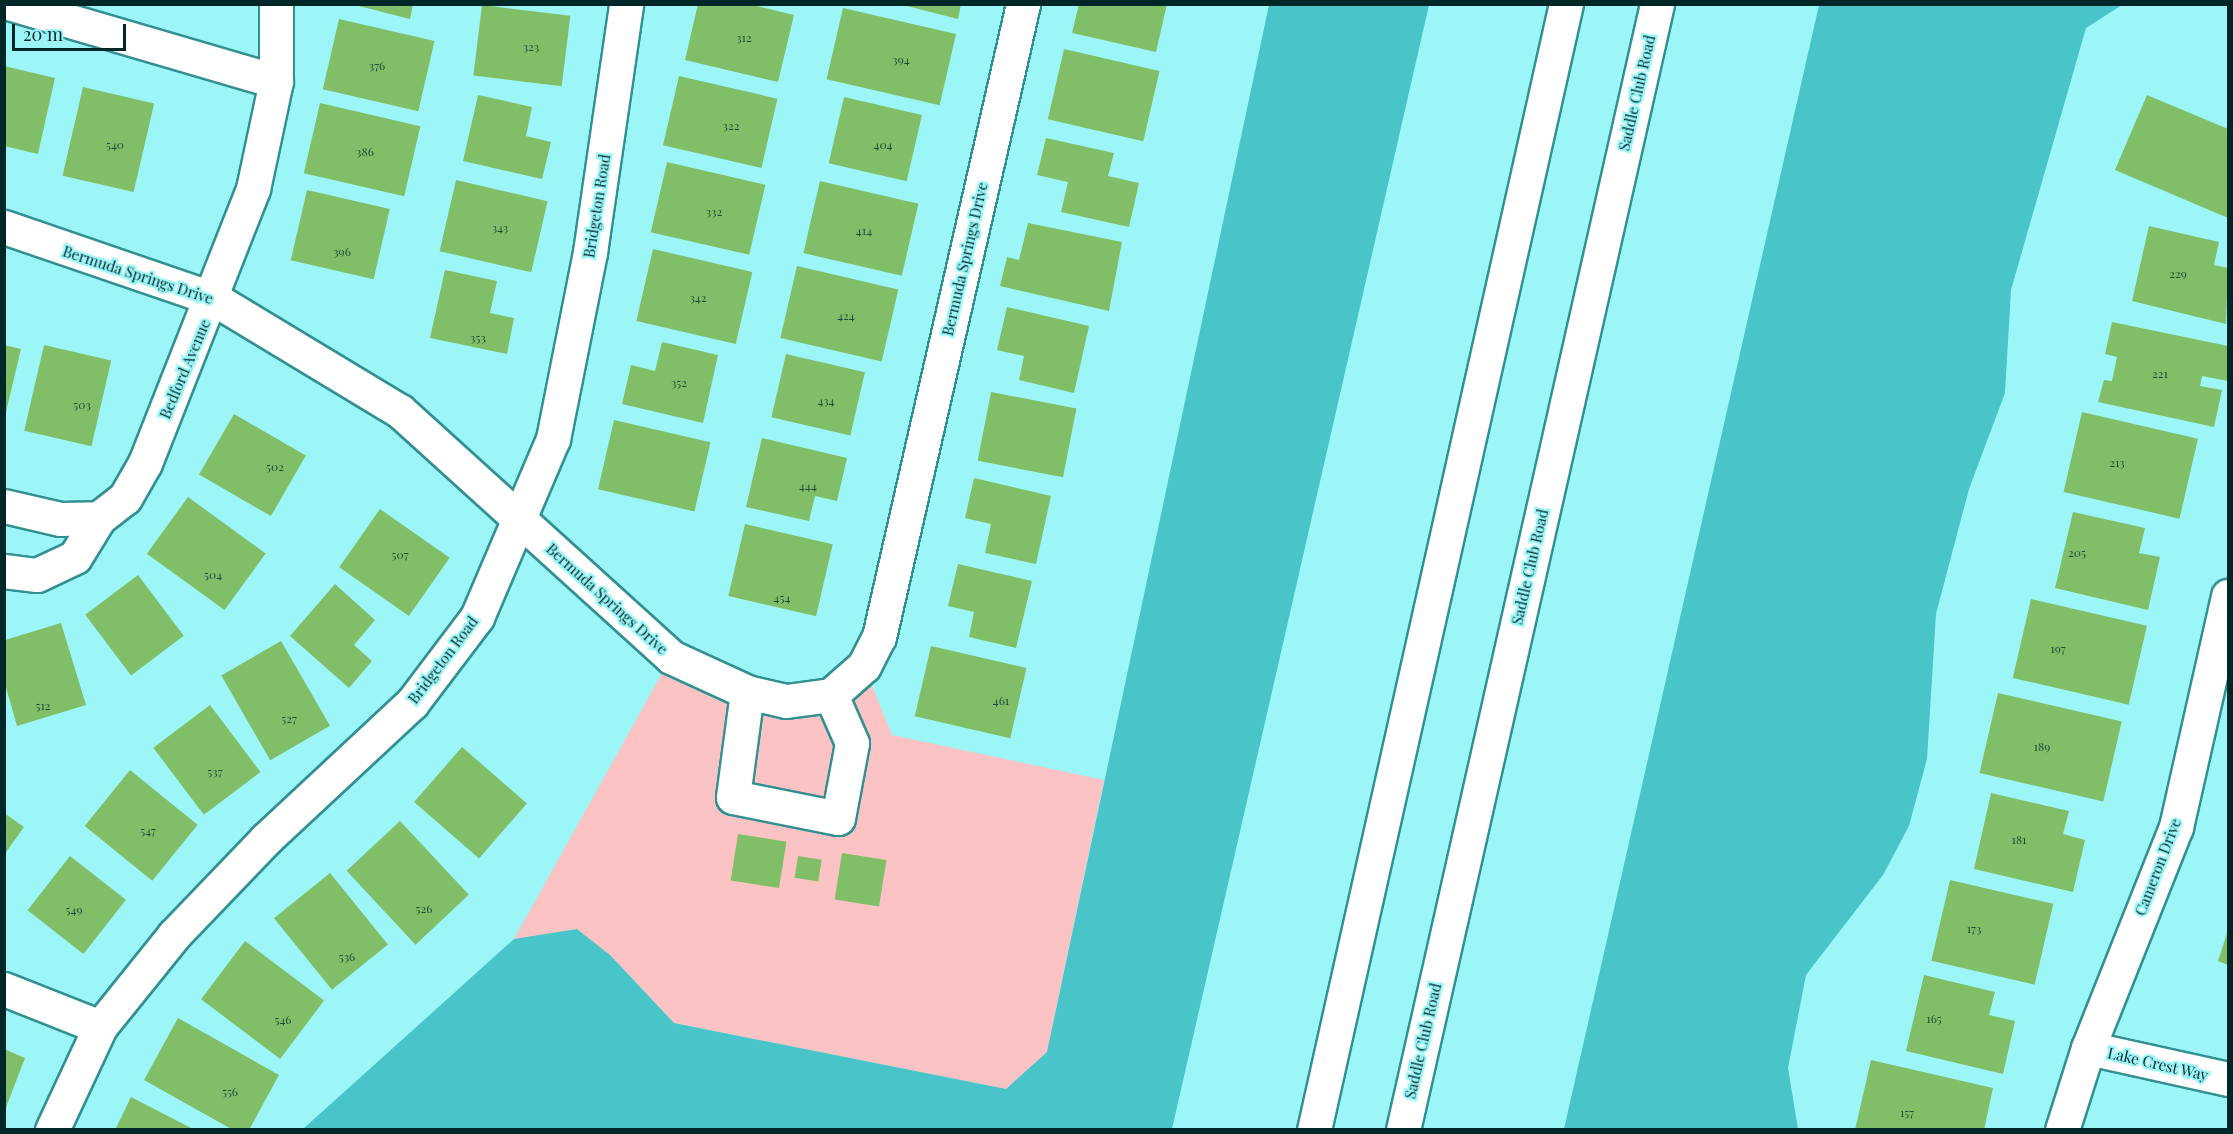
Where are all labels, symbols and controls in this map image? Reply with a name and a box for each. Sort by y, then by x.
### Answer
scale bar [15,12,129,50]
text: 20 m [23,22,63,46]
house number: 312 [736,31,752,45]
street label: Saddle Club Road [1615,33,1659,153]
house number: 323 [523,40,539,54]
house number: 394 [892,53,910,67]
house number: 376 [369,59,385,73]
house number: 322 [723,119,739,133]
house number: 540 [106,138,124,152]
house number: 404 [873,138,893,152]
house number: 386 [356,145,374,159]
street label: Bridgeton Road [580,153,614,259]
street label: Bermuda Springs Drive [939,180,991,338]
house number: 332 [706,205,722,219]
house number: 343 [492,221,508,235]
house number: 414 [856,224,872,238]
street label: Bermuda Springs Drive [60,242,216,308]
house number: 396 [333,245,351,259]
house number: 229 [2169,267,2187,281]
house number: 342 [689,291,707,305]
house number: 424 [837,309,855,323]
street label: Bedford Avenue [156,316,214,422]
house number: 353 [470,331,486,345]
house number: 221 [2152,367,2168,381]
house number: 352 [671,376,687,390]
house number: 434 [817,394,835,408]
house number: 503 [73,398,91,412]
house number: 213 [2109,456,2125,470]
house number: 502 [266,460,284,474]
house number: 444 [799,479,817,493]
street label: Saddle Club Road [1508,507,1552,627]
street label: Bermuda Springs Drive [543,540,671,658]
house number: 205 [2068,546,2086,560]
house number: 507 [391,548,409,562]
house number: 504 [204,568,222,582]
house number: 454 [774,591,790,605]
street label: Bridgeton Road [404,613,482,707]
house number: 197 [2050,642,2066,656]
house number: 461 [993,694,1009,708]
house number: 512 [35,699,51,713]
house number: 527 [281,712,297,726]
house number: 189 [2034,740,2050,754]
house number: 537 [207,765,223,779]
street label: Cameron Drive [2131,816,2185,918]
house number: 547 [140,824,156,838]
house number: 181 [2011,833,2027,847]
house number: 526 [416,902,432,916]
house number: 549 [65,903,83,917]
house number: 173 [1967,922,1981,936]
house number: 536 [339,950,355,964]
street label: Saddle Club Road [1401,981,1445,1101]
house number: 165 [1926,1012,1942,1026]
house number: 546 [274,1013,292,1027]
street label: Lake Crest Way [2106,1044,2210,1084]
house number: 556 [222,1085,238,1099]
house number: 157 [1900,1106,1914,1120]

